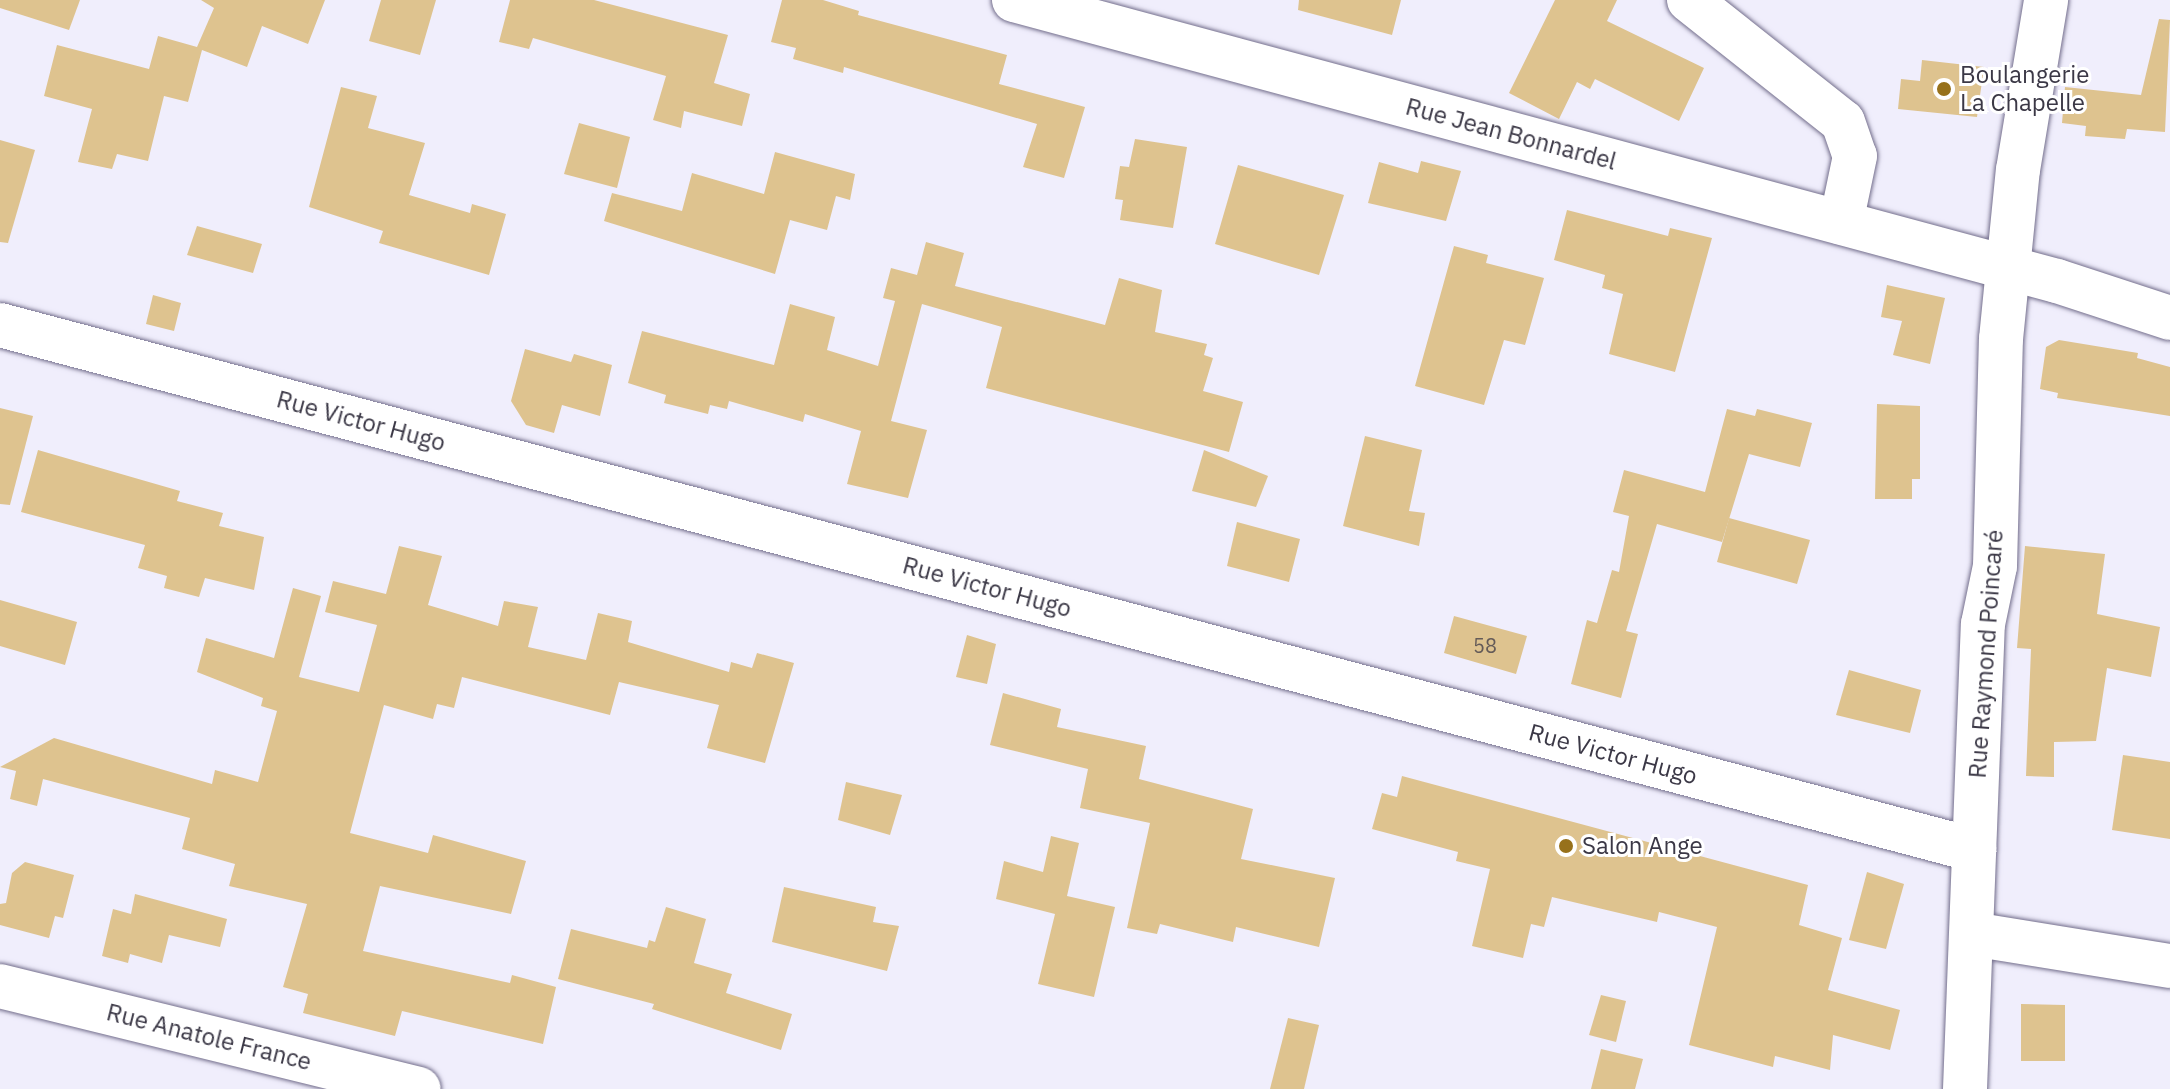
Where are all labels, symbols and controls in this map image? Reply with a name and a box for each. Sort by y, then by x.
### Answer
place label: Boulangerie La Chapelle [1960,61,2089,117]
marker: Boulangerie La Chapelle [1935,80,1953,98]
street label: Rue Jean Bonnardel [1403,92,1619,176]
street label: Rue Victor Hugo [274,385,448,457]
street label: Rue Raymond Poincaré [1963,529,2009,779]
street label: Rue Victor Hugo [900,551,1074,623]
house number: 58 [1473,633,1497,657]
street label: Rue Victor Hugo [1526,718,1700,790]
place label: Salon Ange [1582,832,1703,860]
marker: Salon Ange [1557,837,1575,855]
street label: Rue Anatole France [104,998,314,1076]

